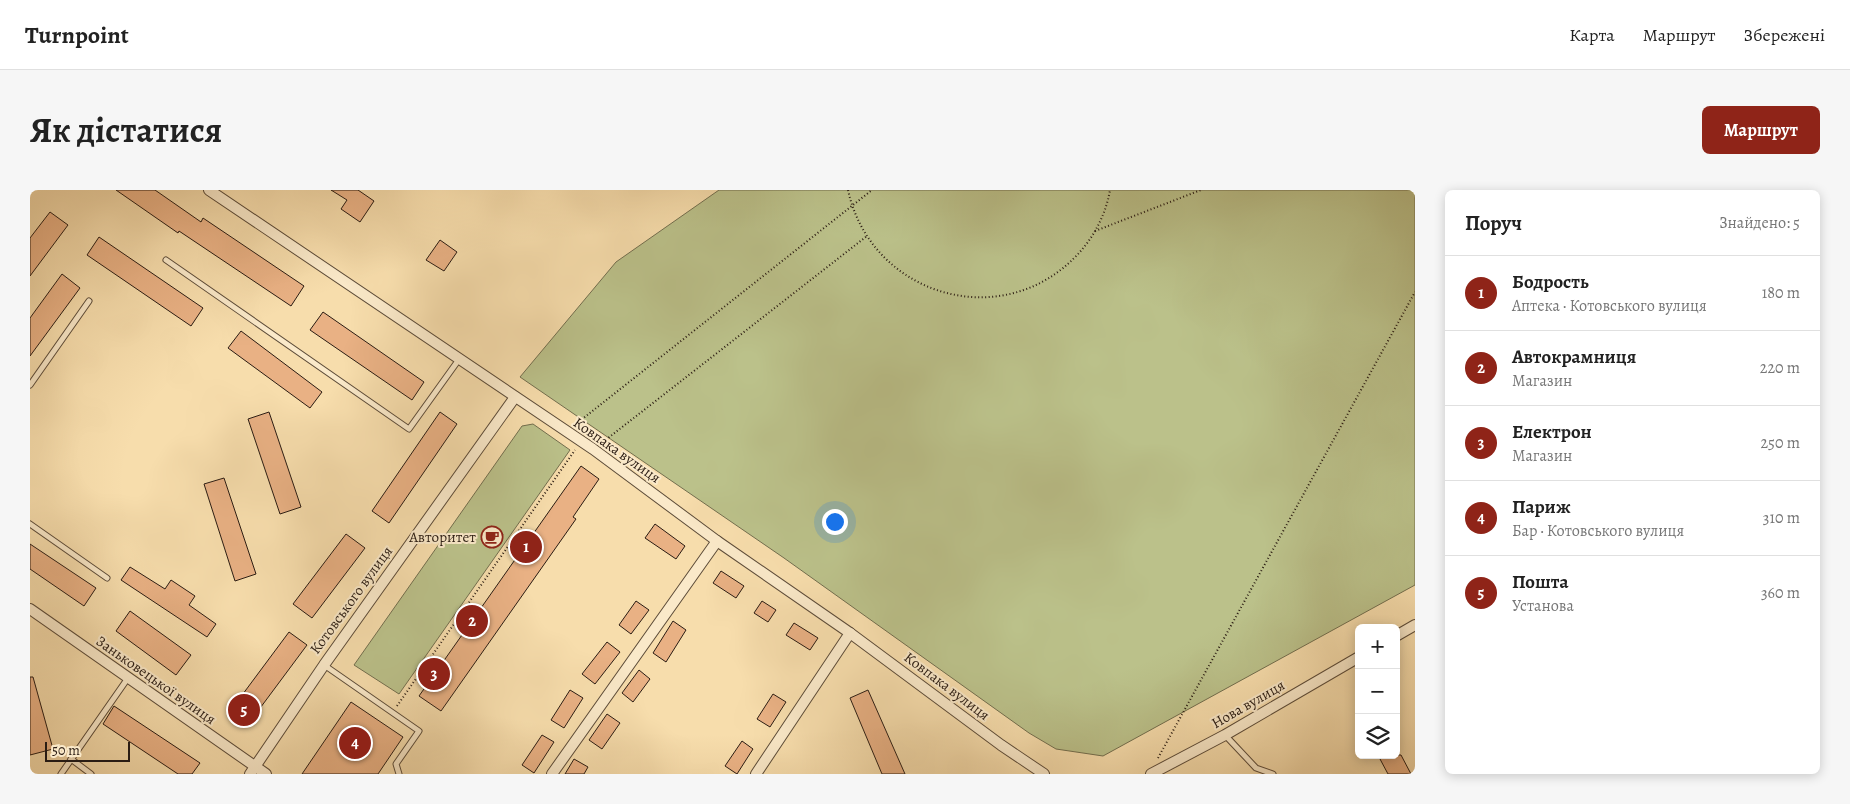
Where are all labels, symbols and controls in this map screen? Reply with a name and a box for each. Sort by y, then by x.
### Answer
text: Turnpoint [25,19,129,51]
text: Карта [1569,23,1615,47]
text: Маршрут [1643,23,1716,47]
text: Збережені [1744,23,1825,47]
text: Як дістатися [30,106,222,154]
button: Маршрут [1702,106,1820,154]
text: Поруч [1465,209,1522,237]
text: Знайдено: 5 [1719,212,1800,234]
text: Бодрость [1512,269,1589,295]
text: 1 [1478,282,1484,304]
text: 180 m [1762,282,1800,304]
text: Аптека · Котовського вулиця [1512,295,1707,317]
text: Автокрамниця [1512,344,1636,370]
text: 2 [1477,357,1485,379]
text: 220 m [1760,357,1800,379]
text: Магазин [1512,370,1572,392]
street label: Ковпака вулиця [569,412,665,488]
text: Електрон [1512,419,1592,445]
text: 3 [1478,432,1484,454]
text: 250 m [1761,432,1800,454]
text: Магазин [1512,445,1572,467]
text: Париж [1512,494,1571,520]
text: 4 [1477,507,1485,529]
text: 310 m [1763,507,1800,529]
your location [822,509,848,535]
text: Бар · Котовського вулиця [1512,520,1684,542]
cafe icon: Авторитет [480,525,504,549]
place label: Авторитет [408,527,476,547]
pin: 1 [510,528,542,566]
street label: Котовського вулиця [305,542,397,658]
text: Пошта [1512,569,1568,595]
text: 5 [1478,582,1484,604]
text: 360 m [1761,582,1800,604]
text: Установа [1512,595,1574,617]
pin: 2 [456,602,488,640]
map controls [1355,624,1400,759]
button: + [1355,624,1400,669]
street label: Заньковецької вулиця [92,631,220,729]
street label: Ковпака вулиця [900,647,994,725]
pin: 3 [418,655,450,693]
button: − [1355,669,1400,714]
street label: Нова вулиця [1208,675,1288,733]
pin: 5 [228,691,260,729]
button: layers [1355,714,1400,759]
pin: 4 [339,724,371,762]
scale bar [45,739,130,762]
text: 50 m [52,741,80,760]

